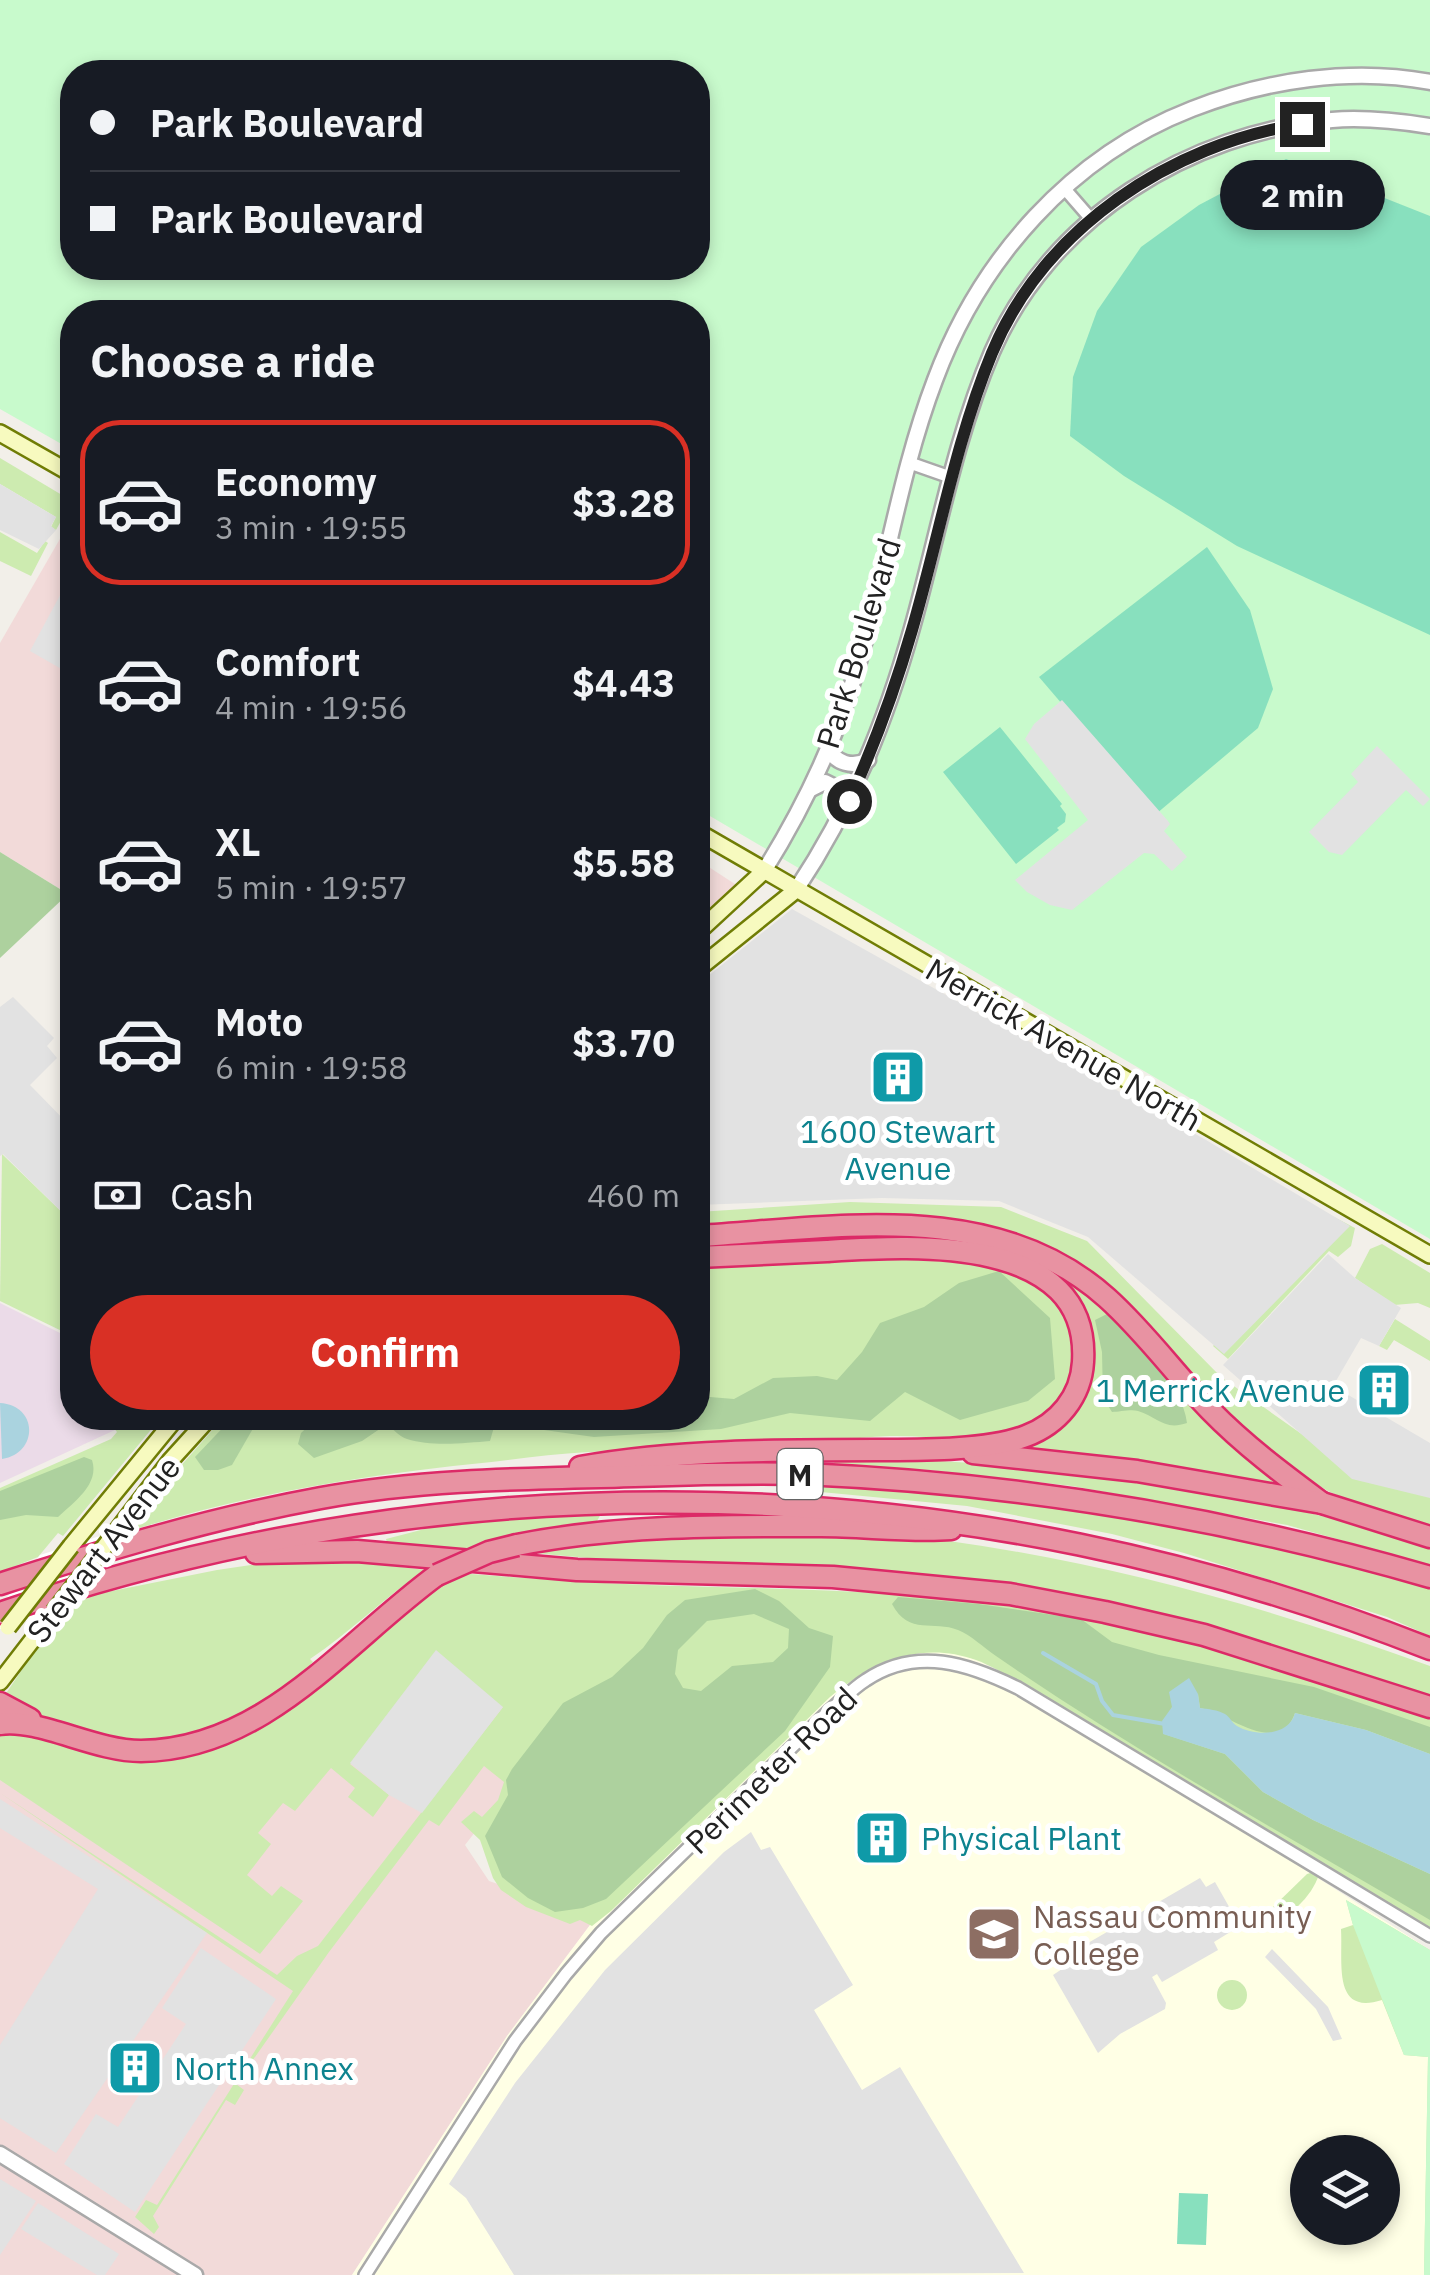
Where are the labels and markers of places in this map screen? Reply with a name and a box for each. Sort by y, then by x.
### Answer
building icon: 1600 Stewart Avenue [868,1047,928,1107]
place label: 1600 Stewart Avenue [800,1110,996,1189]
building icon: 1 Merrick Avenue [1354,1360,1414,1420]
place label: 1 Merrick Avenue [1096,1369,1345,1411]
building icon: Physical Plant [852,1808,912,1868]
place label: Physical Plant [921,1817,1122,1859]
place label: Nassau Community College [1033,1895,1312,1974]
school or university icon: Nassau Community College [964,1904,1024,1964]
building icon: North Annex [105,2038,165,2098]
place label: North Annex [174,2047,354,2089]

